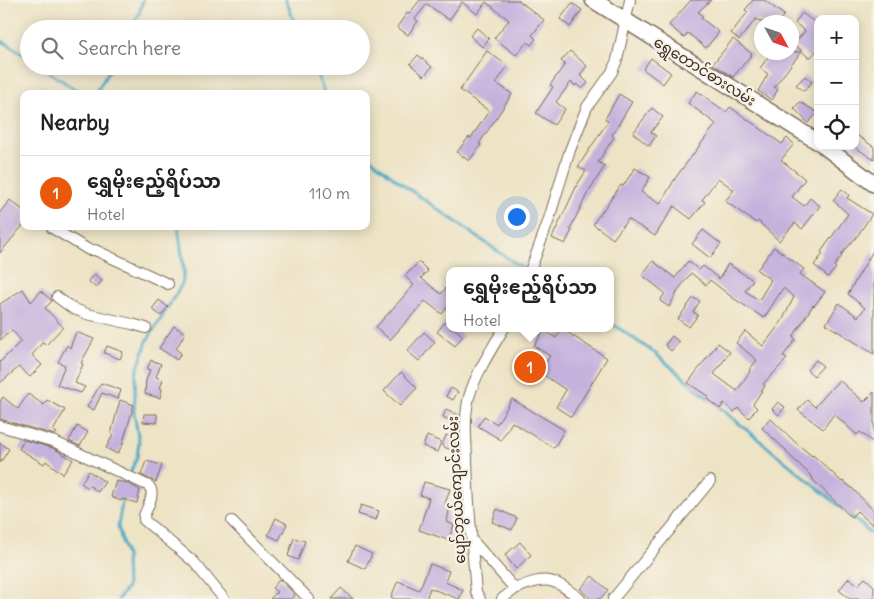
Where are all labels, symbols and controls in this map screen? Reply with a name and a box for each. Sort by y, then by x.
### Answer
north arrow [754,15,799,60]
map controls [814,15,859,150]
button: + [814,15,859,60]
search box [20,20,370,75]
street label: ရွှေတောင်ဓားလမ်း [649,32,759,113]
icon: search [38,34,66,62]
text: Search here [78,36,181,60]
button: − [814,60,859,105]
button: locate [814,105,859,150]
text: Nearby [40,109,110,136]
text: ရွှေမိုးဧည့်ရိပ်သာ [87,169,221,193]
text: 1 [53,183,59,203]
text: 110 m [309,183,350,203]
text: Hotel [87,204,125,224]
your location [504,204,530,230]
popup [446,267,614,332]
text: ရွှေမိုးဧည့်ရိပ်သာ [463,275,597,299]
text: Hotel [463,310,501,330]
pin: 1 [514,348,546,386]
street label: ပျော်ဘွယ်ကျောင်းလမ်း [443,416,472,564]

